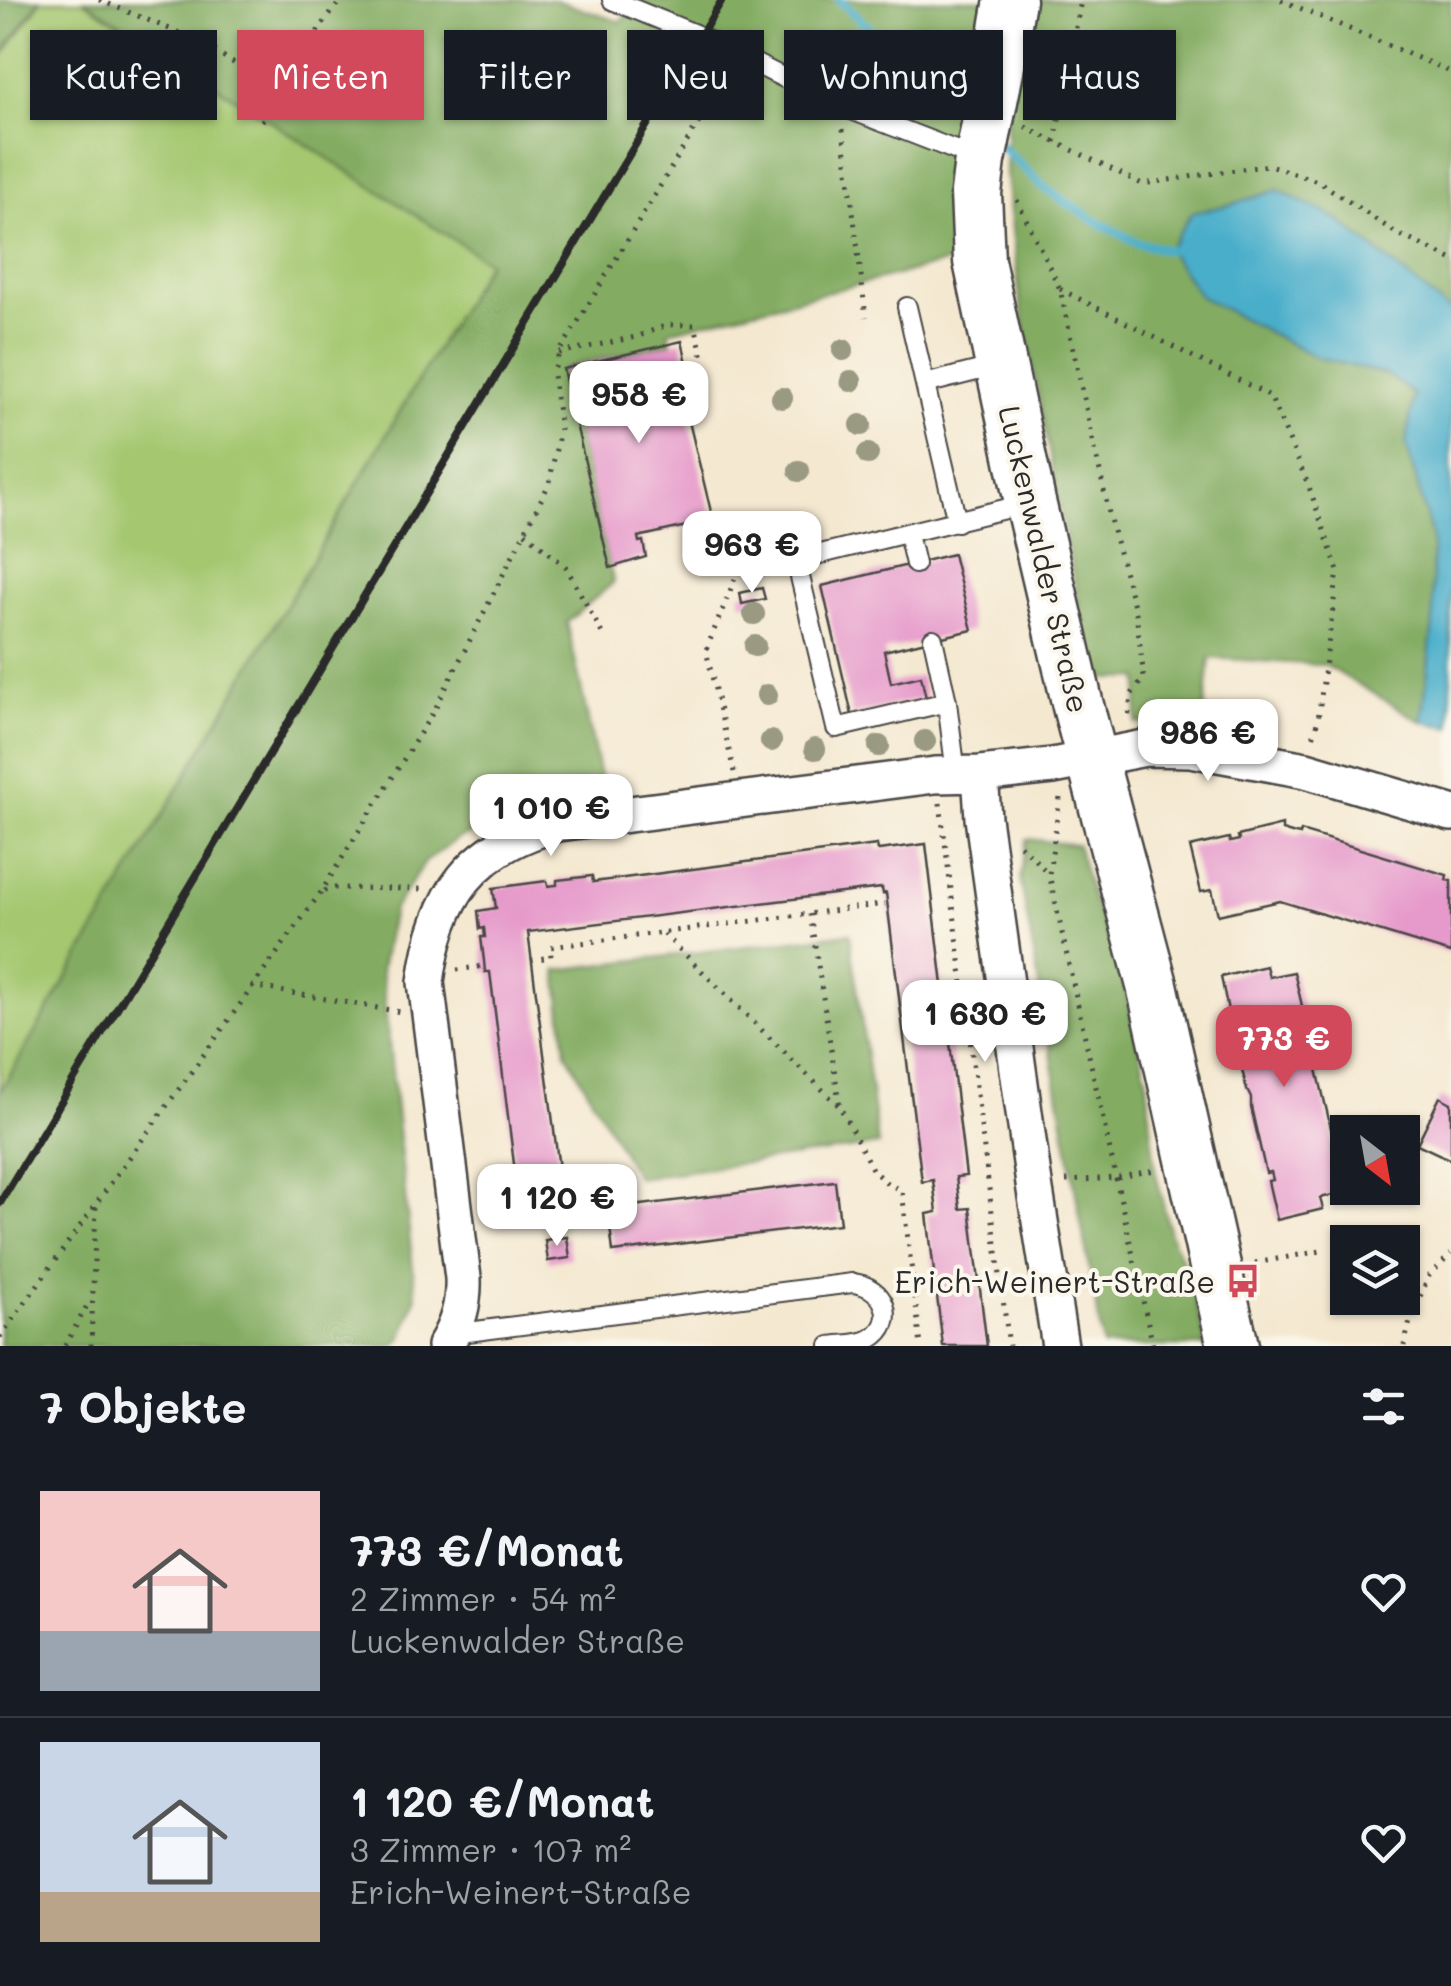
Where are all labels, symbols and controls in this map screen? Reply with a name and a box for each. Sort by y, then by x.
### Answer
chip: Kaufen [30,30,217,120]
chip: Mieten [237,30,424,120]
chip: Filter [444,30,607,120]
chip: Neu [627,30,764,120]
chip: Wohnung [784,30,1003,120]
chip: Haus [1023,30,1176,120]
pin: 958 € [569,361,709,446]
text: 958 € [591,372,687,414]
street label: Luckenwalder Straße [990,401,1100,717]
pin: 963 € [682,511,822,596]
text: 963 € [704,522,800,564]
pin: 986 € [1138,699,1278,784]
text: 986 € [1160,710,1256,752]
pin: 1 010 € [459,774,643,859]
text: 1 010 € [492,785,610,827]
pin: 1 630 € [893,980,1077,1065]
text: 1 630 € [924,991,1046,1033]
pin: 773 € [1214,1005,1354,1090]
text: 773 € [1238,1016,1330,1058]
north arrow [1330,1115,1420,1205]
map controls [1330,1115,1420,1315]
pin: 1 120 € [465,1164,649,1249]
text: 1 120 € [499,1175,615,1217]
button: layers [1330,1225,1420,1315]
place label: Erich-Weinert-Straße [895,1261,1215,1301]
bus stop icon: Erich-Weinert-Straße [1224,1262,1262,1300]
text: 7 Objekte [40,1379,246,1434]
icon: filters [1356,1379,1411,1434]
text: 773 €/Monat [350,1522,624,1577]
icon: home [120,1531,240,1651]
icon: heart [1356,1564,1411,1619]
text: 2 Zimmer · 54 m² [350,1577,616,1619]
text: Luckenwalder Straße [350,1619,685,1661]
text: 1 120 €/Monat [350,1773,655,1828]
icon: home [120,1782,240,1902]
icon: heart [1356,1815,1411,1870]
text: 3 Zimmer · 107 m² [350,1828,631,1870]
text: Erich-Weinert-Straße [350,1870,692,1912]

